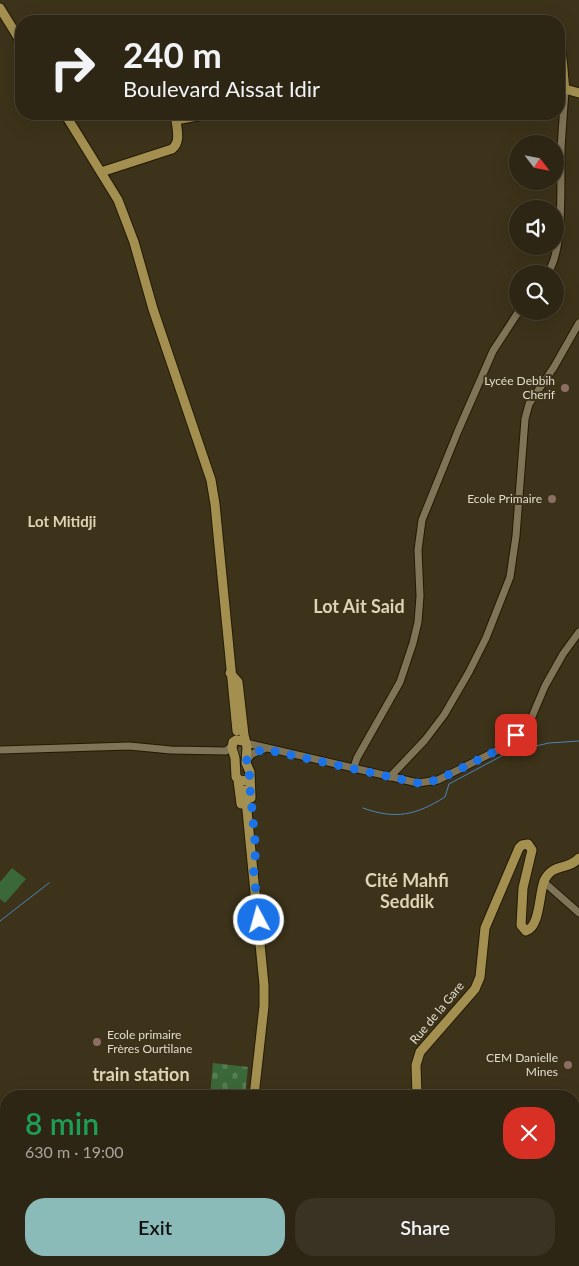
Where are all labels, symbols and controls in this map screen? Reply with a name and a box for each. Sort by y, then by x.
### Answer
text: 240 m [123,33,222,75]
icon: right [40,35,105,100]
text: Boulevard Aissat Idir [123,75,320,102]
north arrow [509,135,564,190]
map controls [509,135,564,320]
button: sound [509,200,564,255]
button: search [509,265,564,320]
place label: Lycée Debbih Cherif [484,373,556,402]
marker: Lycée Debbih Cherif [559,382,571,394]
place label: Ecole Primaire [467,491,542,506]
marker: Ecole Primaire [546,493,558,505]
district label: Lot Mitidji [28,512,97,530]
district label: Lot Ait Said [313,595,405,617]
pin [495,714,537,756]
icon: arrive [502,721,530,749]
district label: Cité Mahfi Seddik [365,869,449,912]
position arrow [232,893,284,945]
street label: Rue de la Gare [406,979,467,1047]
place label: Ecole primaire Frères Ourtilane [107,1027,192,1056]
marker: Ecole primaire Frères Ourtilane [91,1036,103,1048]
place label: CEM Danielle Mines [486,1050,558,1079]
marker: CEM Danielle Mines [562,1059,574,1071]
district label: train station [92,1063,190,1085]
text: 8 min [25,1105,99,1141]
button: close [503,1107,555,1159]
text: 630 m · 19:00 [25,1142,124,1161]
button: Exit [25,1198,285,1256]
button: Share [295,1198,555,1256]

